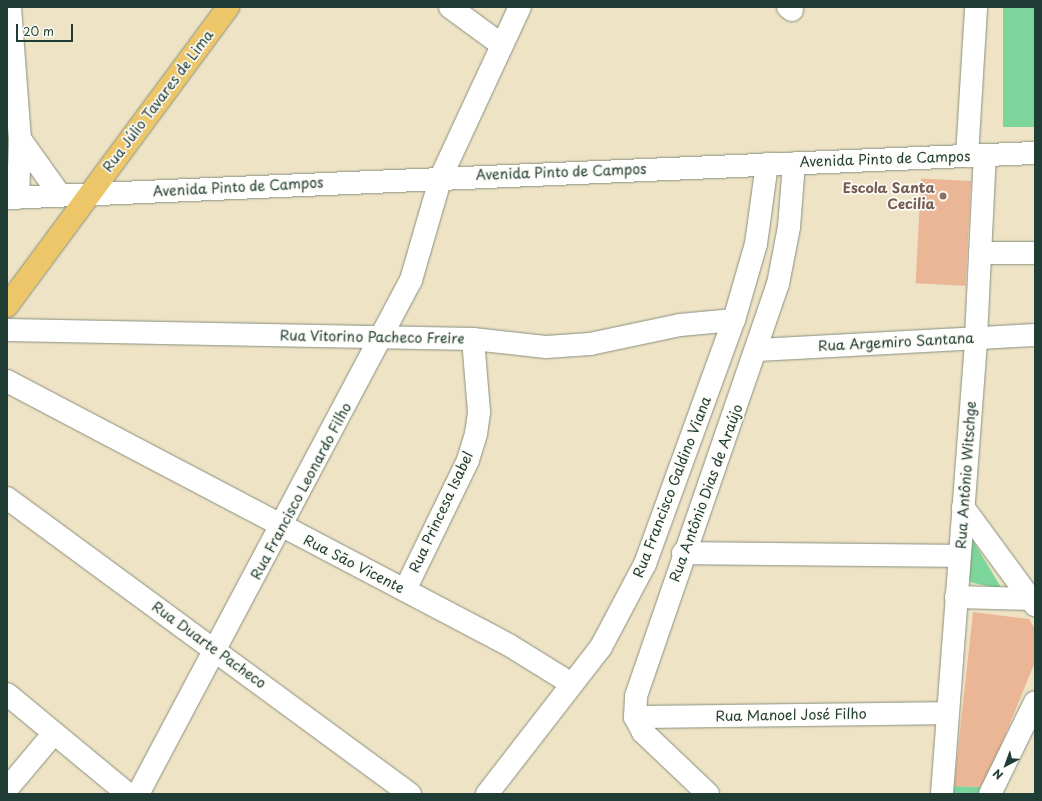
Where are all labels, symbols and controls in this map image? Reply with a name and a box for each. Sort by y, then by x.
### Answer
scale bar [18,16,75,42]
text: 20 m [23,22,54,40]
street label: Rua Júlio Tavares de Lima [98,25,218,177]
street label: Avenida Pinto de Campos [799,148,971,170]
street label: Avenida Pinto de Campos [475,161,647,183]
street label: Avenida Pinto de Campos [152,174,324,200]
place label: Escola Santa Cecilia [843,180,935,212]
marker: Escola Santa Cecilia [938,191,948,201]
street label: Rua Vitorino Pacheco Freire [280,327,464,347]
street label: Rua Argemiro Santana [818,330,974,354]
street label: Rua Francisco Galdino Viana [629,392,715,582]
street label: Rua Francisco Leonardo Filho [247,400,355,582]
street label: Rua Antônio Witschge [952,400,980,550]
street label: Rua Antônio Dias de Araújo [666,401,746,585]
street label: Rua Princesa Isabel [406,449,476,575]
street label: Rua São Vicente [301,531,407,597]
street label: Rua Duarte Pacheco [148,598,270,692]
street label: Rua Manoel José Filho [715,705,867,725]
north arrow [986,745,1026,785]
text: N [989,765,1007,784]

